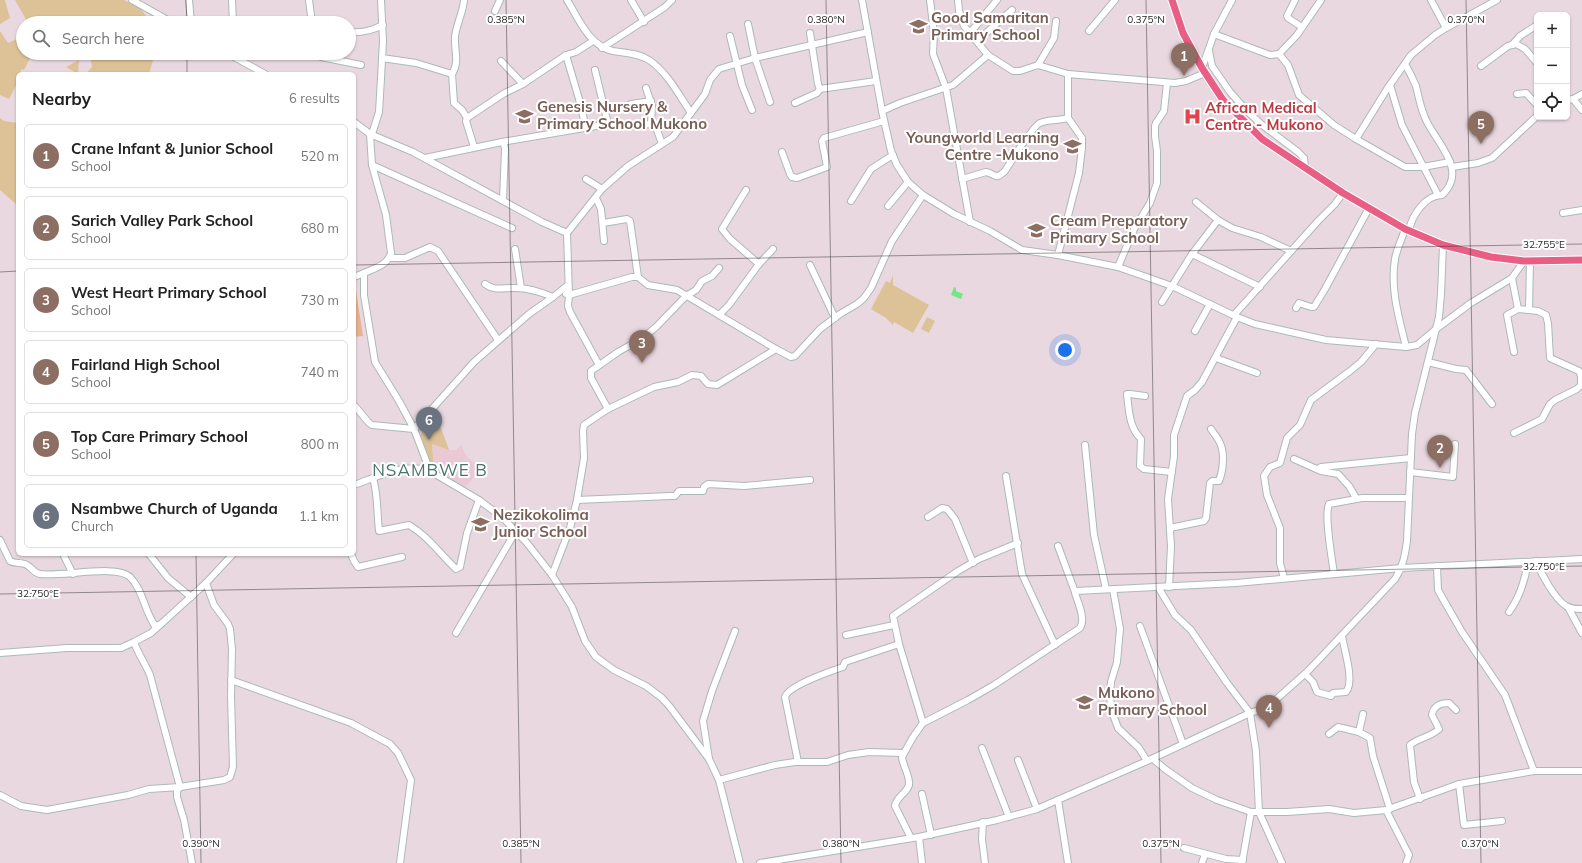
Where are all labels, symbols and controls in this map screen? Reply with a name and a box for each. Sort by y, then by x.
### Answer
place label: Good Samaritan Primary School [931,8,1049,44]
map controls [1534,12,1570,120]
button: + [1534,12,1570,48]
text: 0.385°N [487,13,525,26]
text: 0.380°N [807,13,845,26]
text: 0.375°N [1127,13,1165,26]
text: 0.370°N [1447,13,1485,26]
search box [16,16,356,60]
school or university icon: Good Samaritan Primary School [908,17,928,37]
icon: search [30,27,52,49]
text: Search here [62,29,144,48]
pin: 1 [1171,43,1197,76]
button: − [1534,48,1570,84]
button: locate [1534,84,1570,120]
text: Nearby [32,88,91,109]
text: 6 results [289,90,340,106]
place label: Genesis Nursery & Primary School Mukono [537,97,707,133]
place label: African Medical Centre - Mukono [1205,98,1324,134]
school or university icon: Genesis Nursery & Primary School Mukono [514,106,534,126]
hospital icon: African Medical Centre - Mukono [1182,107,1202,127]
pin: 5 [1468,111,1494,144]
place label: Youngworld Learning Centre -Mukono [905,128,1059,164]
school or university icon: Youngworld Learning Centre -Mukono [1062,137,1082,157]
text: Crane Infant & Junior School [71,139,273,158]
text: 1 [42,148,50,164]
text: 520 m [301,148,339,164]
text: School [71,158,111,174]
text: Sarich Valley Park School [71,211,253,230]
place label: Cream Preparatory Primary School [1050,211,1189,247]
text: 2 [42,220,50,236]
text: 680 m [301,220,339,236]
school or university icon: Cream Preparatory Primary School [1027,220,1047,240]
text: School [71,230,111,246]
text: 32.755°E [1523,238,1565,251]
text: West Heart Primary School [71,283,267,302]
text: 3 [42,292,50,308]
text: 730 m [301,292,339,308]
text: School [71,302,111,318]
pin: 3 [629,330,655,363]
your location [1055,340,1075,360]
text: Fairland High School [71,355,220,374]
text: 4 [42,364,50,380]
text: 740 m [301,364,339,380]
text: School [71,374,111,390]
pin: 6 [416,407,442,440]
text: Top Care Primary School [71,427,248,446]
pin: 2 [1427,435,1453,468]
text: 5 [42,436,50,452]
text: 800 m [301,436,339,452]
text: School [71,446,111,462]
district label: NSAMBWE B [372,459,488,480]
text: Nsambwe Church of Uganda [71,499,278,518]
place label: Nezikokolima Junior School [493,505,589,541]
text: 6 [42,508,50,524]
text: 1.1 km [299,508,339,524]
school or university icon: Nezikokolima Junior School [470,514,490,534]
text: Church [71,518,114,534]
text: 32.750°E [1523,560,1565,573]
text: 32.750°E [17,587,59,600]
place label: Mukono Primary School [1098,683,1207,719]
school or university icon: Mukono Primary School [1075,692,1095,712]
pin: 4 [1256,695,1282,728]
text: 0.390°N [182,837,220,850]
text: 0.385°N [502,837,540,850]
text: 0.380°N [822,837,860,850]
text: 0.375°N [1142,837,1180,850]
text: 0.370°N [1461,837,1499,850]

